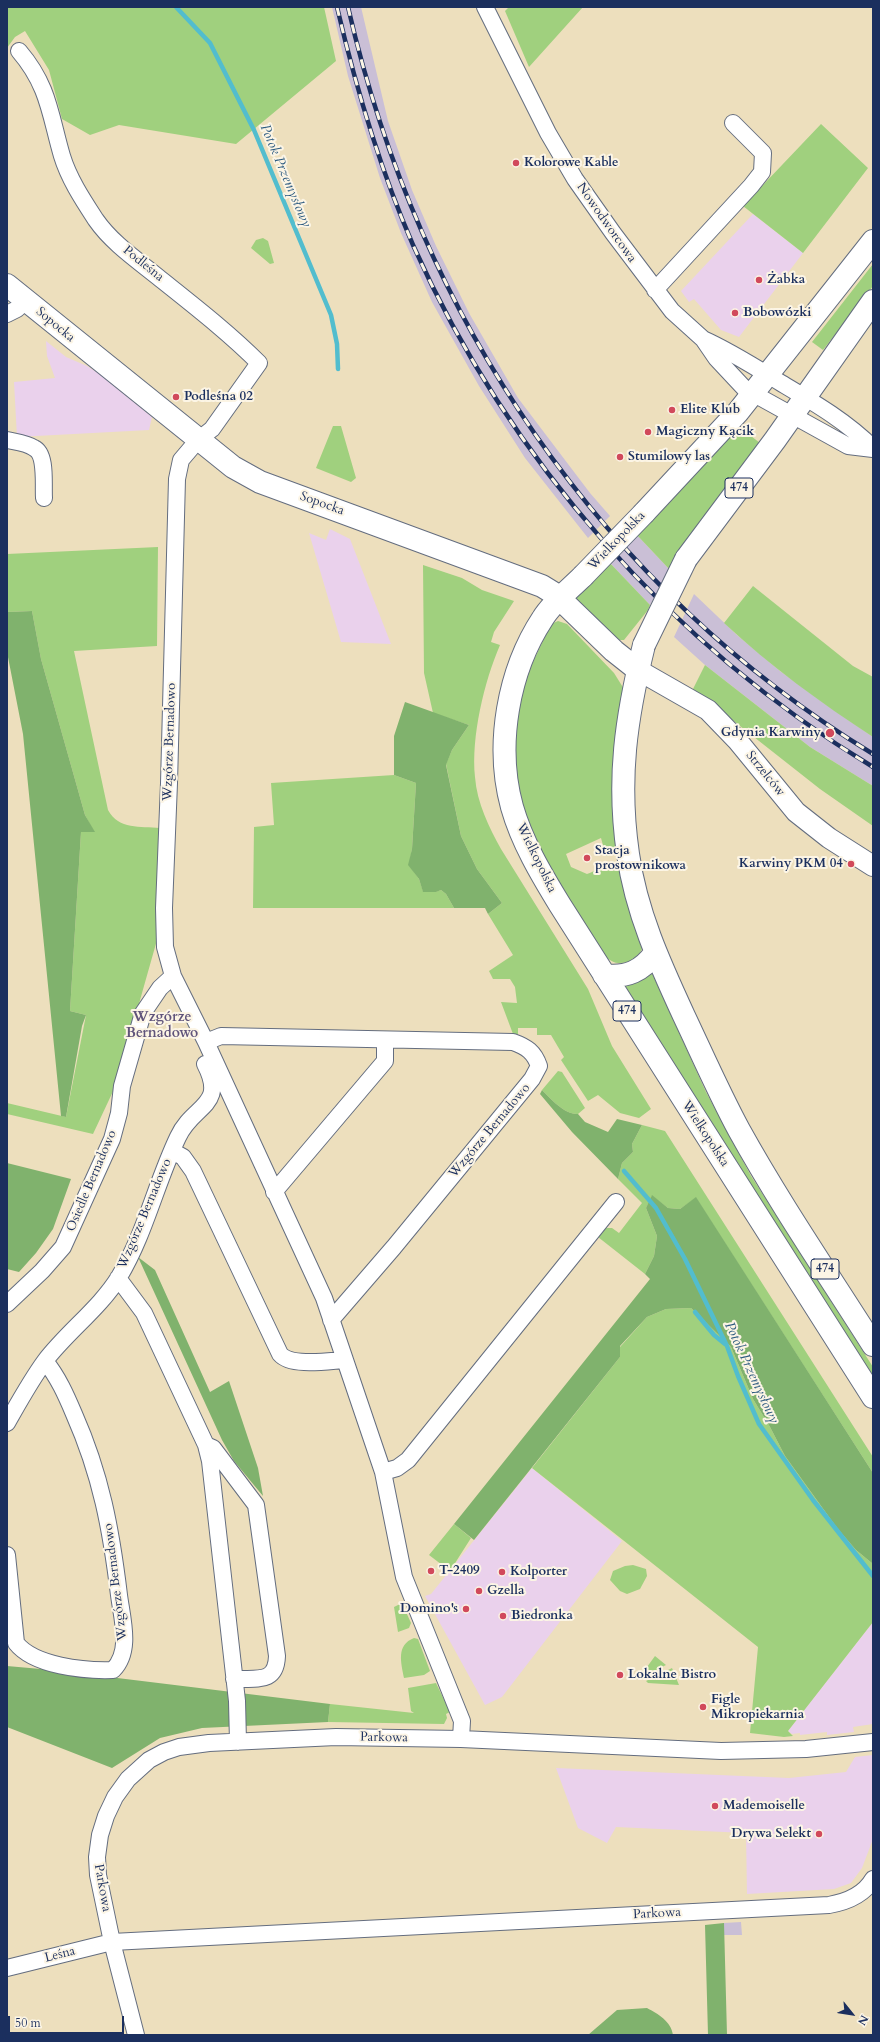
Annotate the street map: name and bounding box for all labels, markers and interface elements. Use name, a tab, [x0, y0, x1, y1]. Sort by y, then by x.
water label: Potok Przemysłowy	[256, 122, 314, 230]
place label: Kolorowe Kable	[524, 155, 618, 171]
marker: Kolorowe Kable	[511, 158, 521, 168]
street label: Nowodworcowa	[573, 180, 639, 266]
street label: Podleśna	[119, 243, 167, 285]
place label: Żabka	[767, 272, 805, 288]
marker: Żabka	[754, 275, 764, 285]
street label: Sopocka	[32, 304, 78, 346]
place label: Bobowózki	[743, 305, 811, 321]
marker: Bobowózki	[730, 308, 740, 318]
place label: Podleśna 02	[184, 389, 253, 405]
marker: Podleśna 02	[171, 392, 181, 402]
place label: Elite Klub	[680, 402, 740, 418]
marker: Elite Klub	[667, 405, 677, 415]
place label: Magiczny Kącik	[656, 424, 754, 440]
marker: Magiczny Kącik	[643, 427, 653, 437]
place label: Stumilowy las	[628, 449, 710, 465]
marker: Stumilowy las	[615, 452, 625, 462]
road number: 474	[725, 478, 753, 498]
street label: Sopocka	[298, 489, 346, 519]
street label: Wielkopolska	[585, 508, 649, 574]
street label: Wzgórze Bernadowo	[160, 683, 180, 801]
place label: Gdynia Karwiny	[721, 725, 821, 741]
marker: Gdynia Karwiny	[824, 727, 836, 739]
street label: Strzelców	[742, 748, 788, 800]
street label: Wielkopolska	[512, 821, 560, 895]
place label: Stacja prostownikowa	[595, 843, 686, 874]
marker: Stacja prostownikowa	[582, 853, 592, 863]
place label: Karwiny PKM 04	[739, 856, 843, 872]
marker: Karwiny PKM 04	[846, 859, 856, 869]
road number: 474	[613, 1001, 641, 1021]
district label: Wzgórze Bernadowo	[126, 1010, 198, 1042]
street label: Wzgórze Bernadowo	[446, 1081, 534, 1181]
street label: Wielkopolska	[678, 1098, 732, 1170]
street label: Osiedle Bernadowo	[64, 1128, 120, 1234]
street label: Wzgórze Bernadowo	[115, 1157, 175, 1271]
road number: 474	[811, 1259, 839, 1279]
water label: Potok Przemysłowy	[720, 1320, 782, 1426]
street label: Wzgórze Bernadowo	[101, 1522, 131, 1642]
place label: T-2409	[439, 1563, 480, 1579]
place label: Kolporter	[510, 1564, 567, 1580]
marker: T-2409	[426, 1566, 436, 1576]
marker: Kolporter	[497, 1567, 507, 1577]
place label: Gzella	[487, 1583, 524, 1599]
marker: Gzella	[474, 1586, 484, 1596]
place label: Domino's	[400, 1601, 458, 1617]
marker: Domino's	[461, 1604, 471, 1614]
place label: Biedronka	[511, 1608, 573, 1624]
marker: Biedronka	[498, 1611, 508, 1621]
place label: Lokalne Bistro	[628, 1667, 716, 1683]
marker: Lokalne Bistro	[615, 1670, 625, 1680]
place label: Figle Mikropiekarnia	[711, 1692, 804, 1723]
marker: Figle Mikropiekarnia	[698, 1702, 708, 1712]
street label: Parkowa	[360, 1730, 408, 1746]
place label: Mademoiselle	[723, 1798, 805, 1814]
marker: Mademoiselle	[710, 1801, 720, 1811]
place label: Drywa Selekt	[731, 1826, 811, 1842]
marker: Drywa Selekt	[814, 1829, 824, 1839]
street label: Parkowa	[90, 1863, 114, 1913]
street label: Parkowa	[633, 1905, 681, 1923]
street label: Leśna	[43, 1944, 77, 1966]
north arrow	[832, 1994, 872, 2034]
scale bar	[10, 2008, 126, 2034]
text: N	[854, 2012, 872, 2028]
text: 50 m	[15, 2015, 41, 2031]

